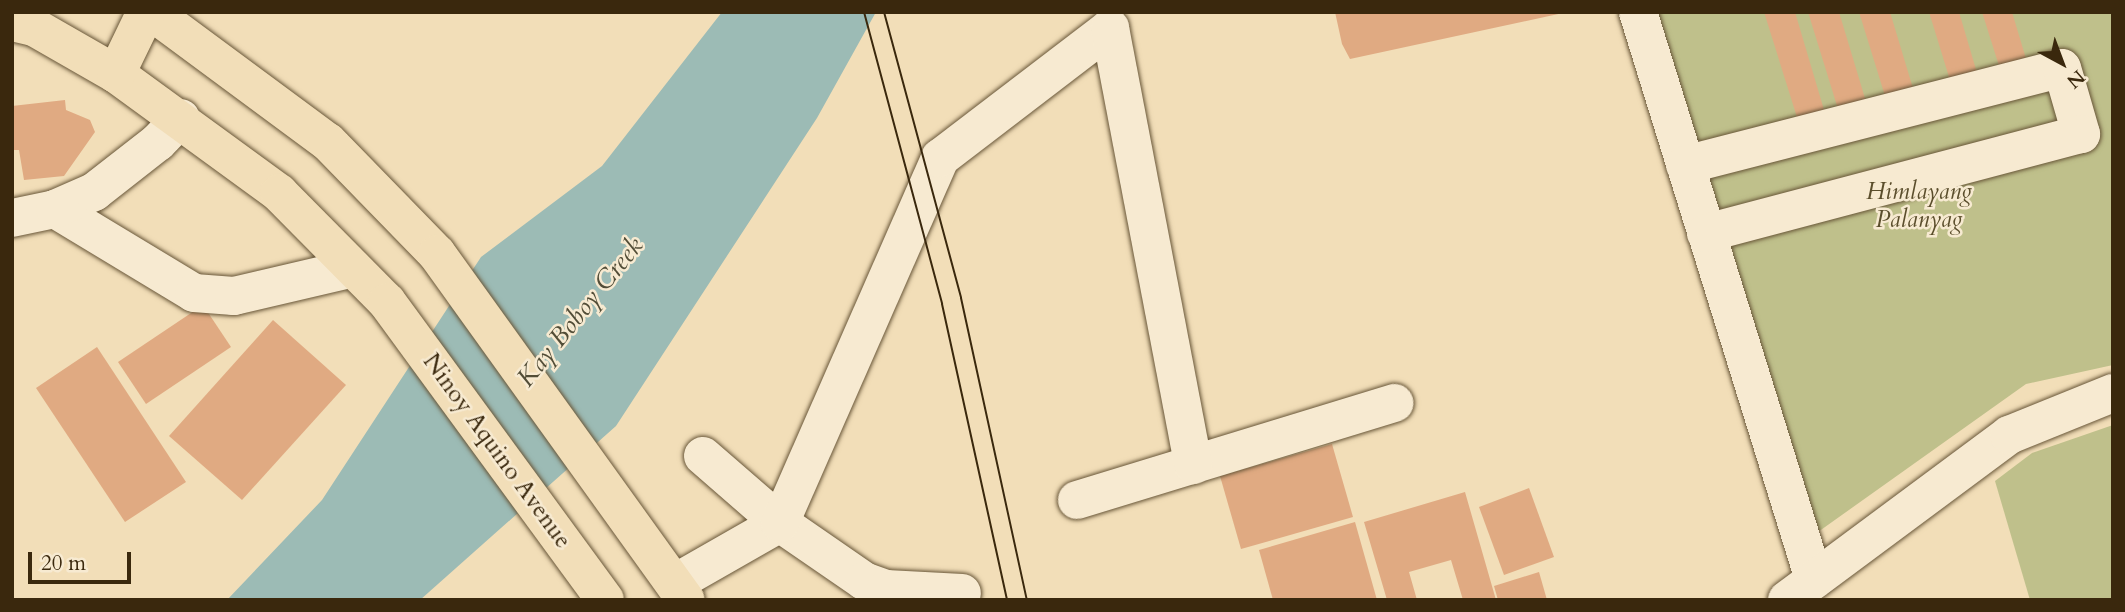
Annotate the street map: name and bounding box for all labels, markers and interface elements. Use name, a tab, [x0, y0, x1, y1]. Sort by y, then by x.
north arrow	[2027, 28, 2097, 98]
text: N	[2061, 64, 2091, 94]
park label: Himlayang Palanyag	[1866, 178, 1972, 234]
water label: Kay Boboy Creek	[510, 231, 650, 393]
street label: Ninoy Aquino Avenue	[417, 348, 577, 554]
scale bar	[32, 538, 135, 582]
text: 20 m	[41, 549, 86, 578]

